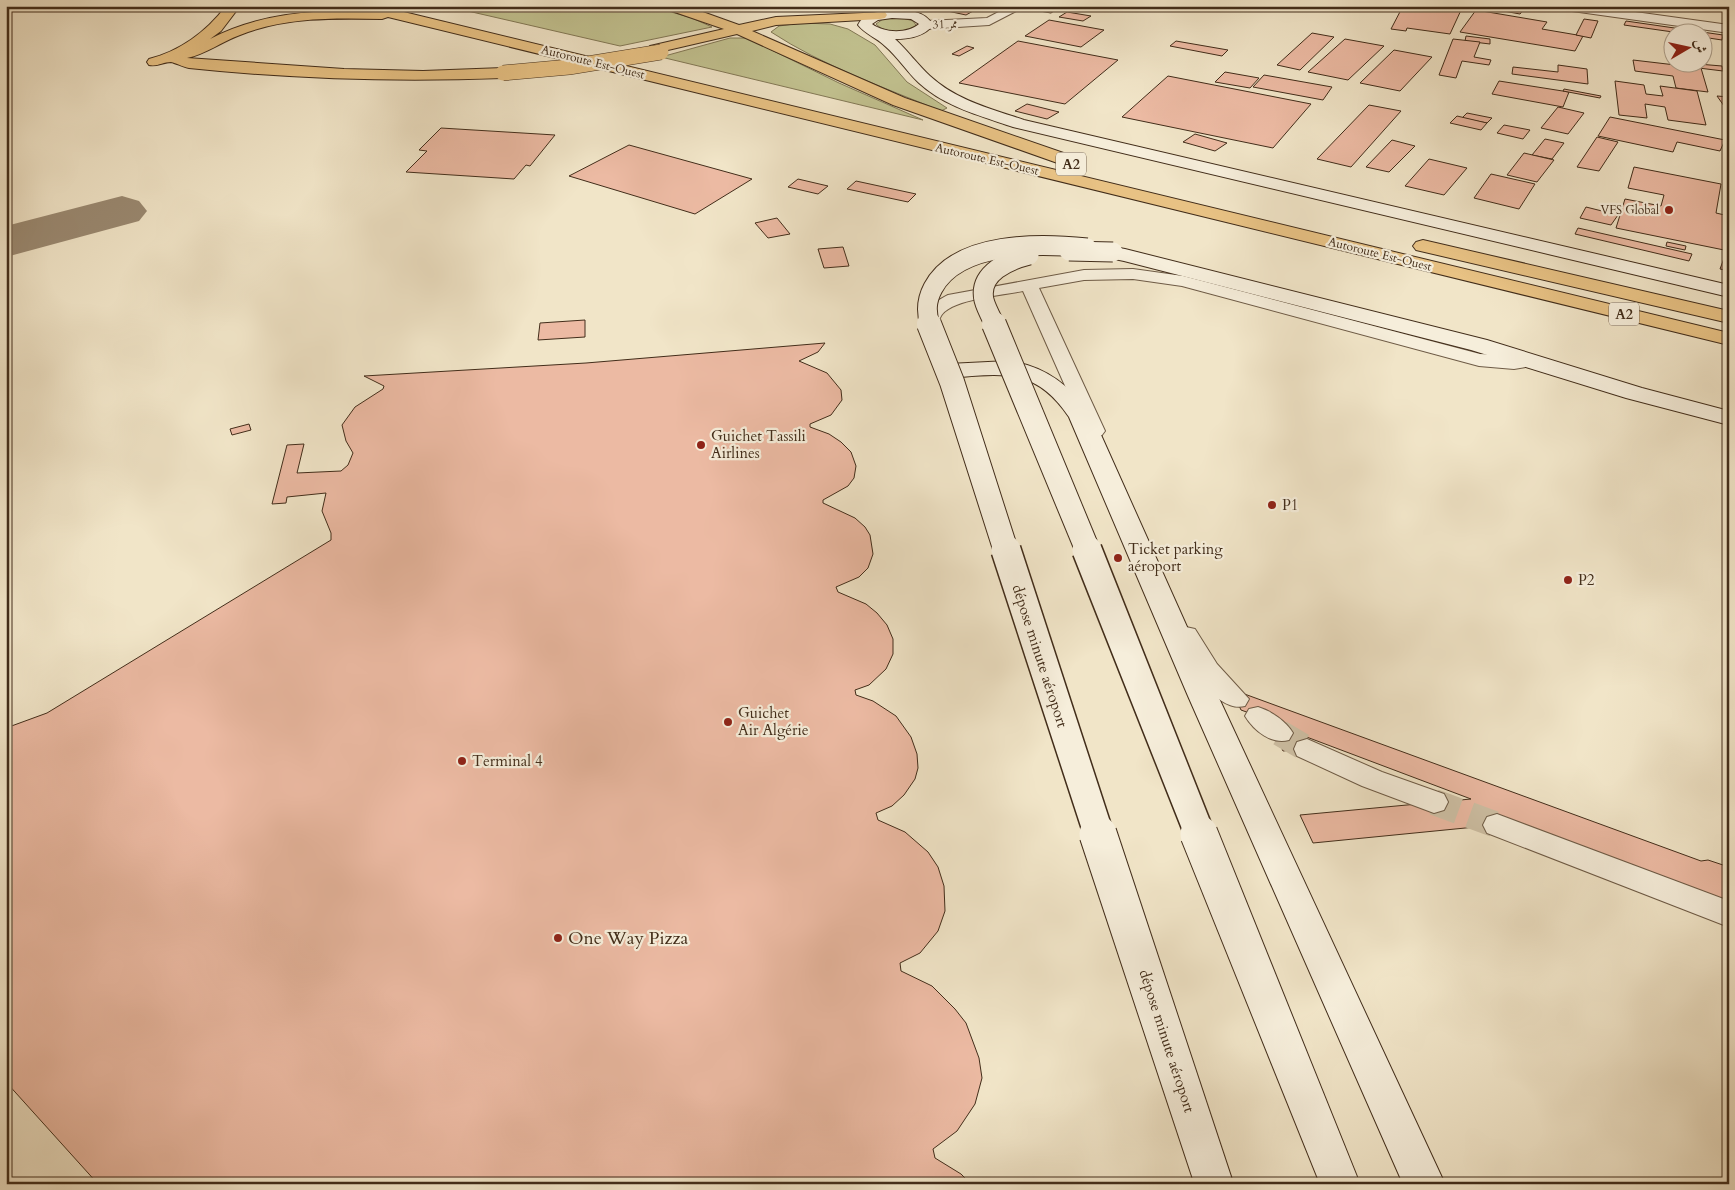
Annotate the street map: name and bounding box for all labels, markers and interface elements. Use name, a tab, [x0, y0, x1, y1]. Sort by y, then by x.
street label: ممر 31	[932, 16, 958, 32]
north arrow	[1662, 22, 1712, 72]
text: ش	[1690, 38, 1711, 54]
street label: Autoroute Est-Ouest	[540, 41, 647, 83]
street label: Autoroute Est-Ouest	[934, 139, 1041, 179]
road number: A2	[1056, 152, 1086, 175]
place label: VFS Global	[1600, 202, 1659, 218]
marker: VFS Global	[1663, 204, 1675, 216]
street label: Autoroute Est-Ouest	[1327, 233, 1434, 275]
road number: A2	[1609, 302, 1639, 326]
place label: Guichet Tassili Airlines	[711, 426, 806, 463]
marker: Guichet Tassili Airlines	[695, 439, 707, 451]
place label: P1	[1282, 495, 1299, 515]
marker: P1	[1266, 499, 1278, 511]
place label: Ticket parking aéroport	[1128, 539, 1223, 576]
marker: Ticket parking aéroport	[1112, 552, 1124, 564]
place label: P2	[1578, 570, 1595, 590]
marker: P2	[1562, 574, 1574, 586]
street label: dépose minute aéroport	[1007, 582, 1073, 730]
place label: Guichet Air Algérie	[738, 703, 809, 740]
marker: Guichet Air Algérie	[722, 716, 734, 728]
place label: Terminal 4	[472, 751, 543, 771]
marker: Terminal 4	[456, 755, 468, 767]
place label: One Way Pizza	[568, 926, 689, 951]
marker: One Way Pizza	[552, 932, 564, 944]
street label: dépose minute aéroport	[1134, 967, 1200, 1115]

